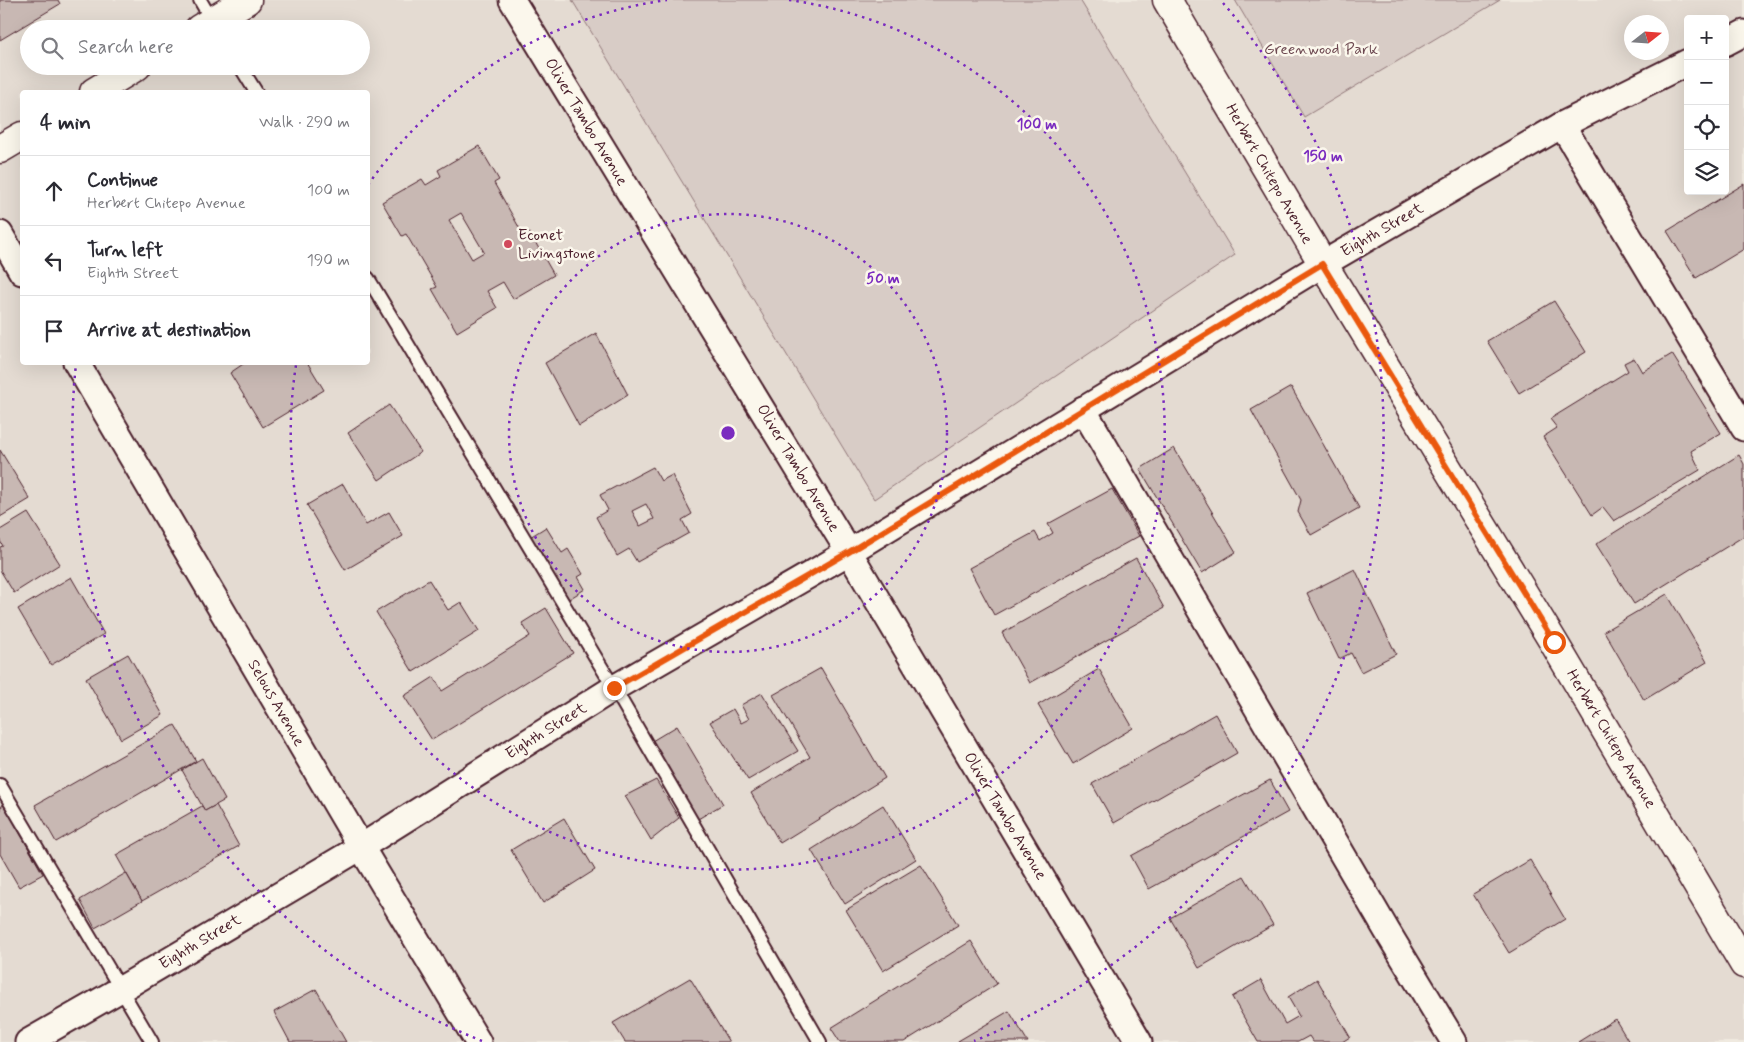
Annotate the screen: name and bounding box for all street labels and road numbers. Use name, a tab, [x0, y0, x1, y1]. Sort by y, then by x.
street label: Oliver Tambo Avenue	[539, 54, 633, 190]
street label: Herbert Chitepo Avenue	[1220, 100, 1318, 248]
street label: Eighth Street	[1337, 198, 1428, 262]
street label: Oliver Tambo Avenue	[751, 400, 845, 536]
street label: Selous Avenue	[243, 656, 309, 750]
street label: Herbert Chitepo Avenue	[1561, 666, 1661, 813]
street label: Eighth Street	[501, 697, 591, 764]
street label: Oliver Tambo Avenue	[958, 748, 1052, 884]
street label: Eighth Street	[155, 909, 245, 975]

